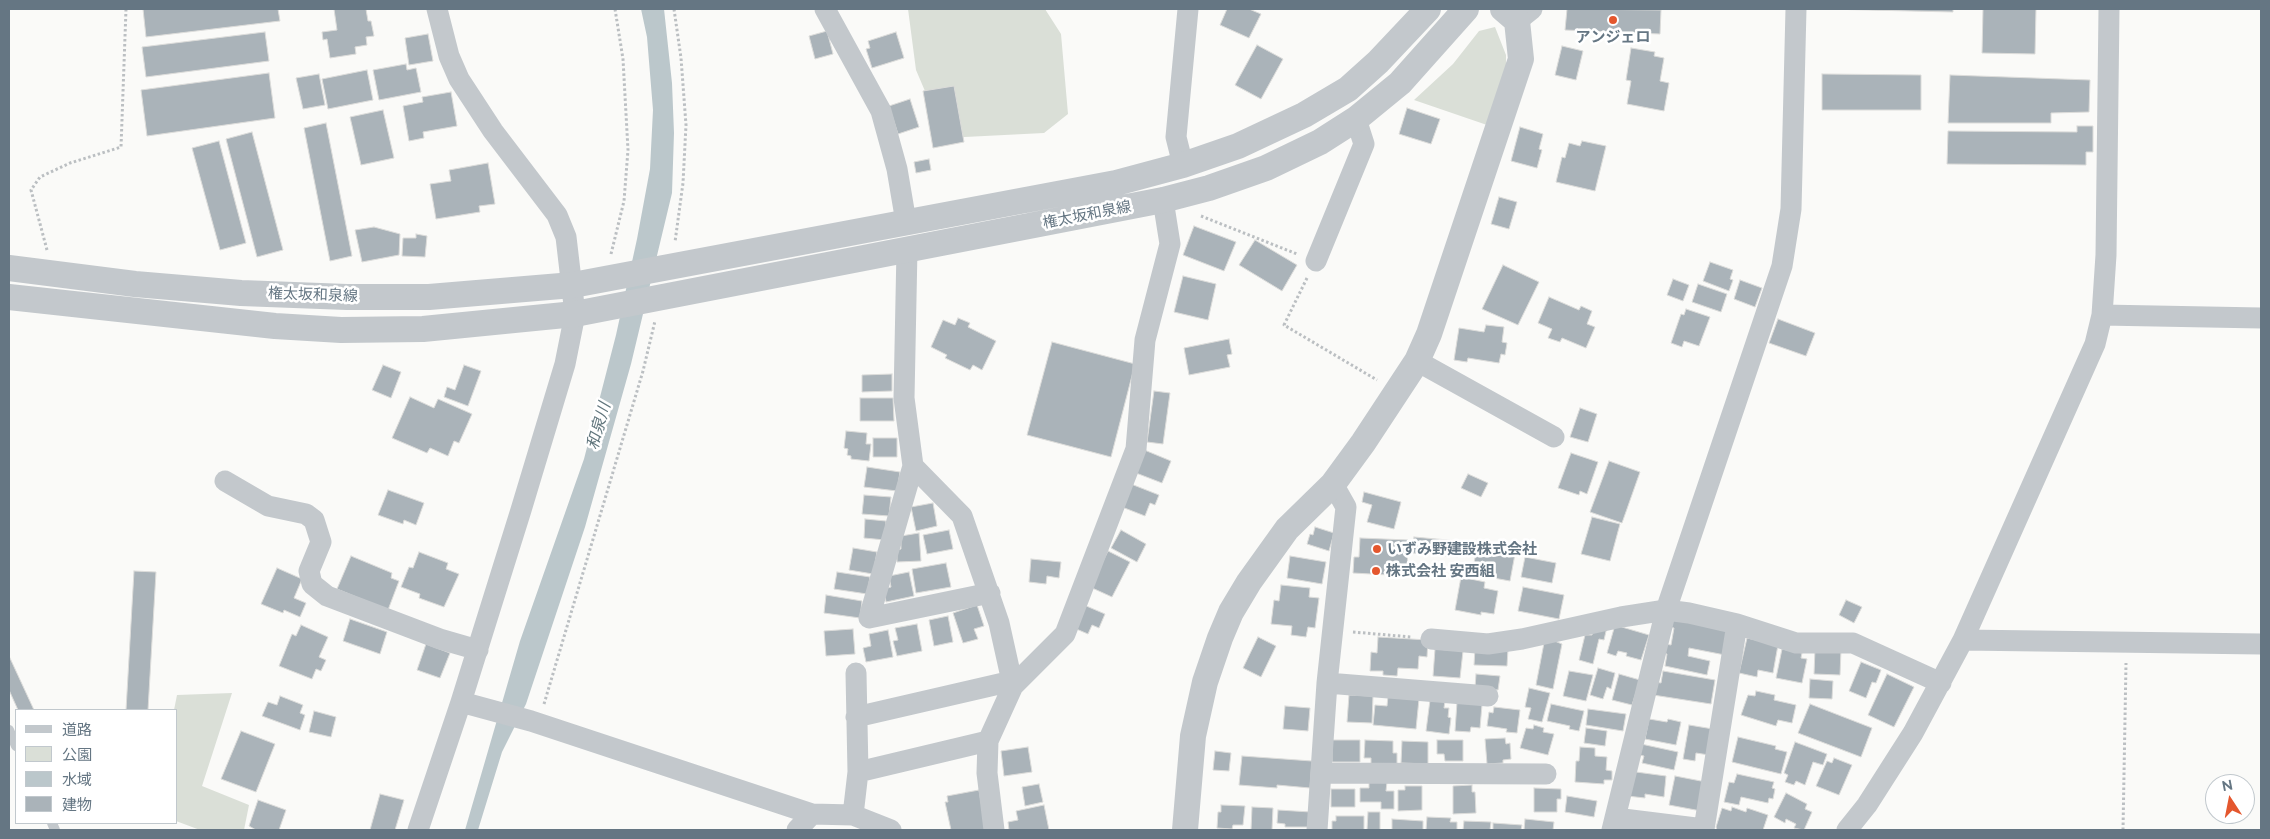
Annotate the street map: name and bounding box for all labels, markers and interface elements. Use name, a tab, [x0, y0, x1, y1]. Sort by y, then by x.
marker: アンジェロ	[1607, 14, 1619, 26]
place label: アンジェロ	[1576, 28, 1650, 46]
street label: 権太坂和泉線	[1041, 198, 1133, 232]
street label: 権太坂和泉線	[268, 284, 358, 306]
water label: 和泉川	[583, 400, 615, 452]
place label: いずみ野建設株式会社	[1387, 540, 1537, 558]
marker: いずみ野建設株式会社	[1371, 543, 1383, 555]
place label: 株式会社 安西組	[1386, 562, 1495, 580]
marker: 株式会社 安西組	[1370, 565, 1382, 577]
legend	[15, 709, 178, 824]
text: 道路	[62, 721, 92, 739]
text: 公園	[62, 746, 92, 764]
text: 水域	[62, 771, 92, 789]
north arrow	[2205, 774, 2255, 824]
text: N	[2221, 776, 2234, 794]
text: 建物	[62, 796, 92, 814]

